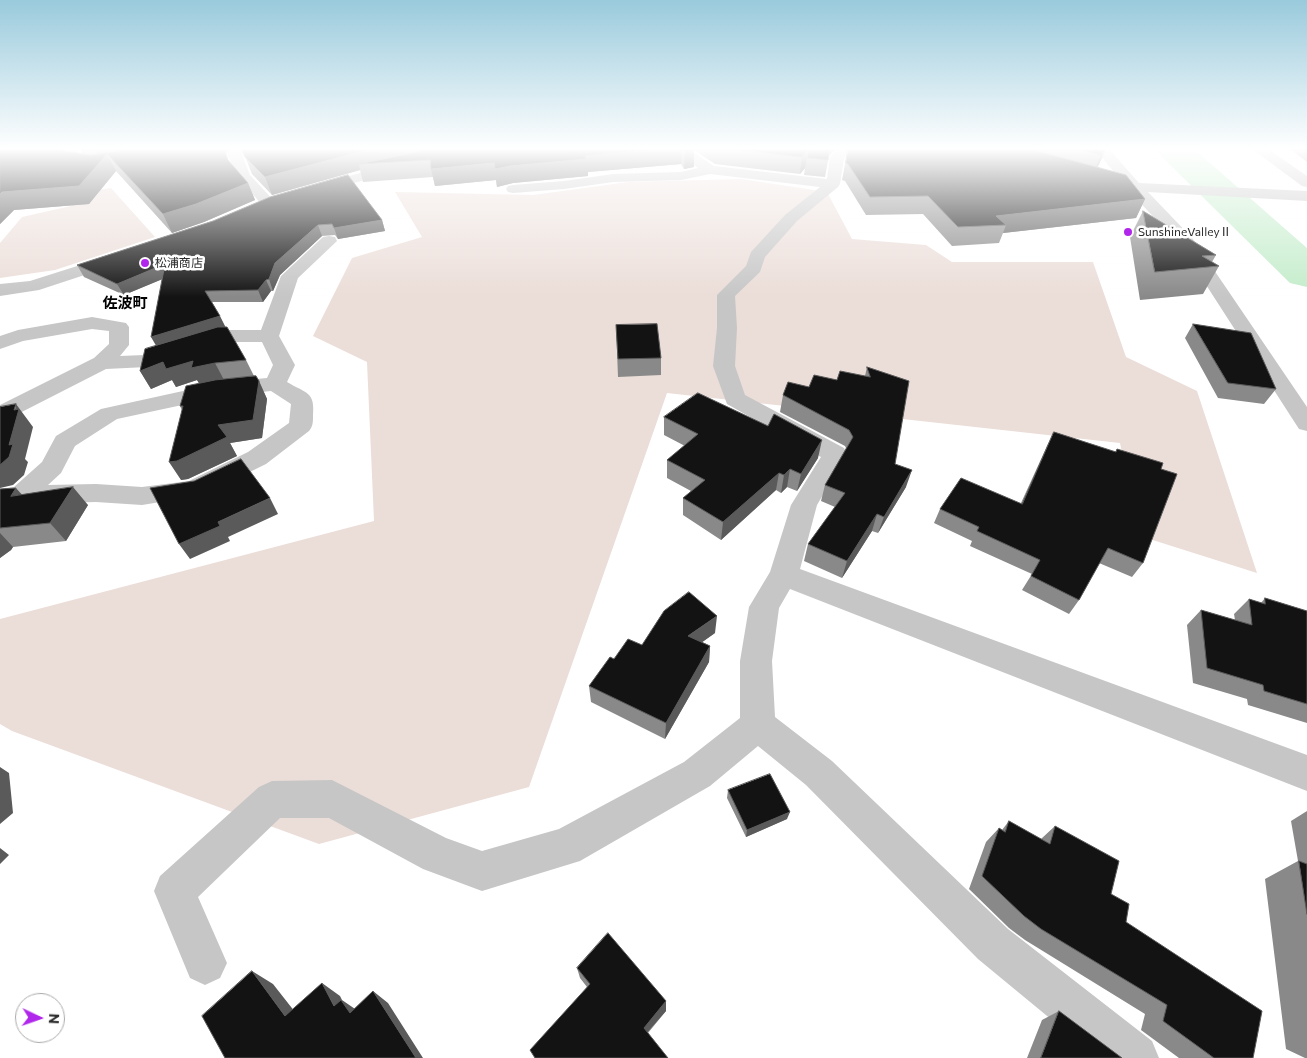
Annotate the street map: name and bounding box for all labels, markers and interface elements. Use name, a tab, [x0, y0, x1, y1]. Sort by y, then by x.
place label: SunshineValleyⅡ	[1138, 225, 1232, 239]
marker: SunshineValleyⅡ	[1122, 226, 1134, 238]
place label: 松浦商店	[155, 256, 203, 270]
marker: 松浦商店	[139, 257, 151, 269]
district label: 佐波町	[103, 294, 147, 312]
north arrow	[15, 993, 65, 1043]
text: N	[46, 1013, 63, 1024]

